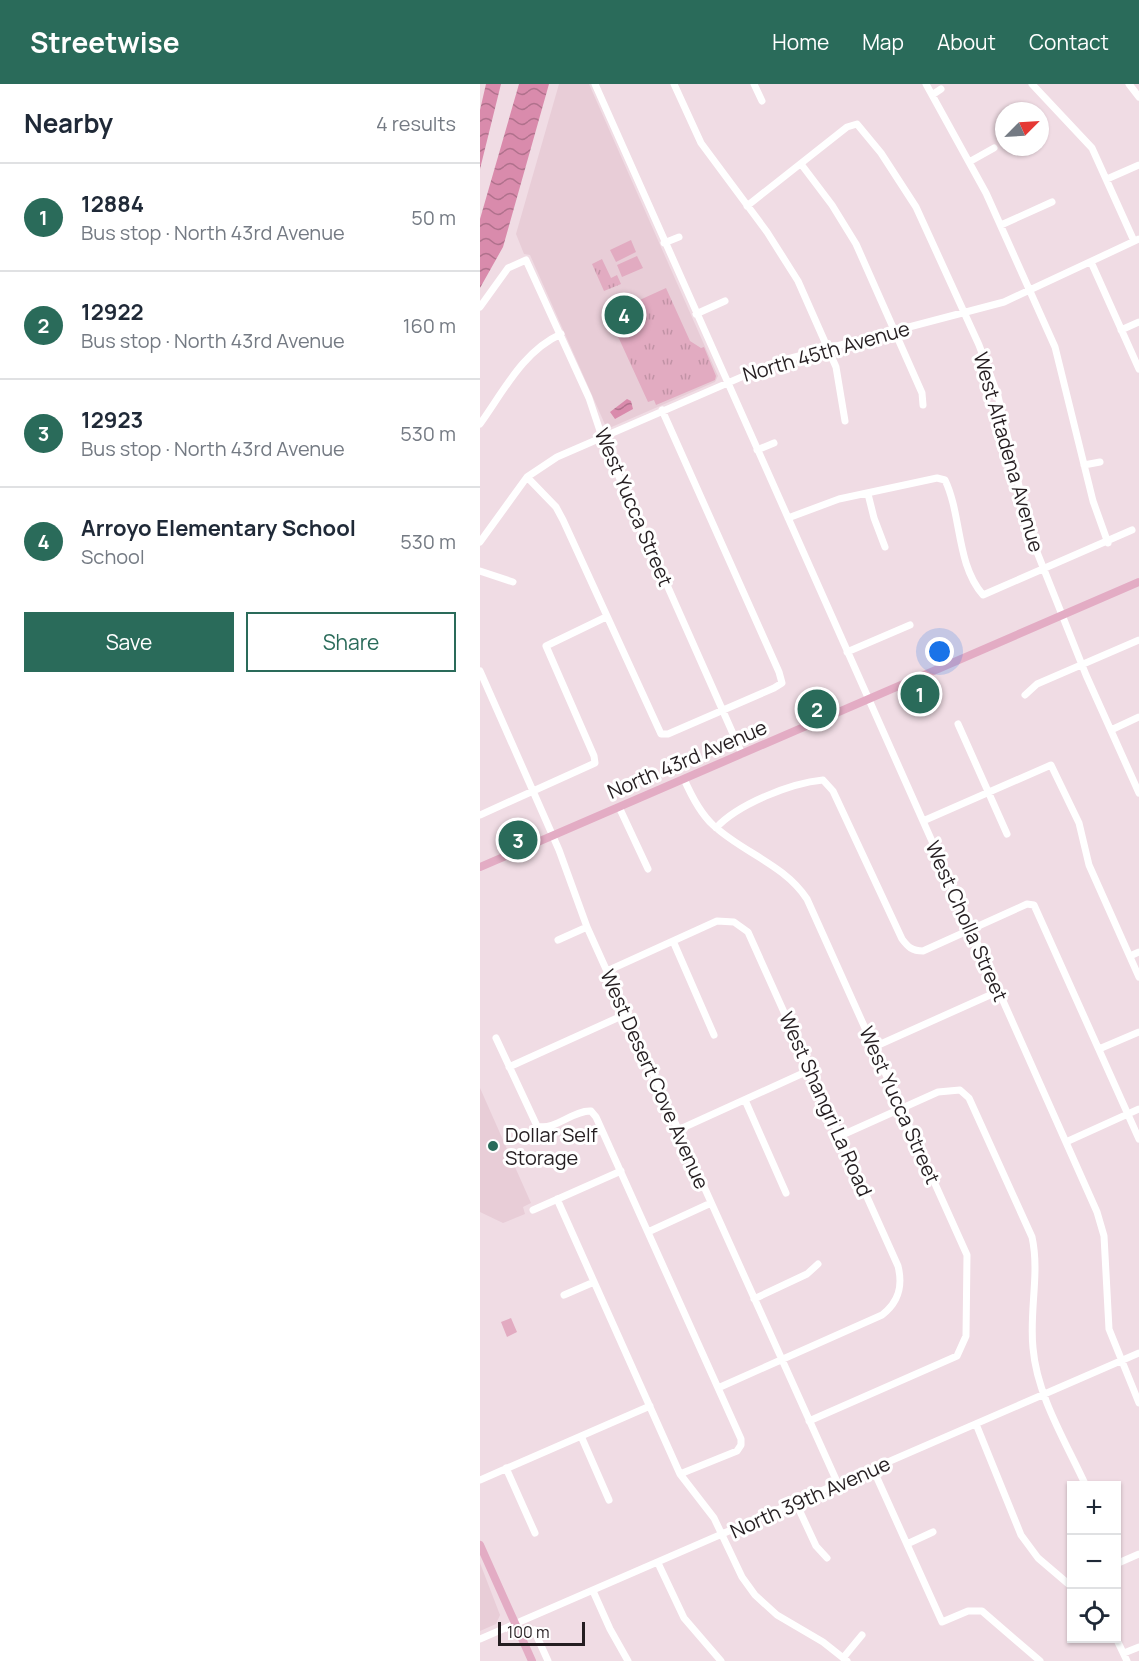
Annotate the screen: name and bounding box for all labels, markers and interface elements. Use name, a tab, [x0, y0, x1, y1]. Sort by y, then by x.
text: Streetwise	[30, 23, 180, 61]
text: Home	[772, 28, 829, 56]
text: Map	[862, 28, 904, 56]
text: About	[937, 28, 996, 56]
text: Contact	[1029, 28, 1109, 56]
north arrow	[995, 102, 1049, 156]
text: Nearby	[24, 105, 113, 141]
text: 4 results	[376, 110, 456, 137]
text: 12884	[81, 189, 144, 219]
text: 1	[39, 204, 48, 231]
text: 50 m	[411, 204, 456, 231]
text: Bus stop · North 43rd Avenue	[81, 219, 345, 246]
pin: 4	[604, 292, 644, 338]
text: 12922	[81, 297, 144, 327]
text: 2	[38, 312, 49, 339]
text: 160 m	[403, 312, 456, 339]
street label: North 45th Avenue	[739, 314, 913, 388]
text: Bus stop · North 43rd Avenue	[81, 327, 345, 354]
street label: West Altadena Avenue	[968, 349, 1050, 555]
text: 12923	[81, 405, 143, 435]
text: 3	[38, 420, 49, 447]
text: 530 m	[400, 420, 456, 447]
street label: West Yucca Street	[588, 424, 680, 590]
text: Bus stop · North 43rd Avenue	[81, 435, 345, 462]
text: Arroyo Elementary School	[81, 513, 356, 543]
text: 4	[37, 528, 50, 555]
text: 530 m	[400, 528, 456, 555]
text: School	[81, 543, 145, 570]
button: Save	[24, 612, 234, 672]
button: Share	[246, 612, 456, 672]
your location	[925, 637, 954, 666]
pin: 1	[900, 672, 940, 716]
pin: 2	[798, 686, 836, 732]
street label: North 43rd Avenue	[603, 713, 771, 805]
pin: 3	[498, 818, 537, 862]
street label: West Cholla Street	[920, 837, 1014, 1005]
street label: West Desert Cove Avenue	[594, 965, 716, 1193]
street label: West Shangri La Road	[773, 1007, 879, 1201]
street label: West Yucca Street	[853, 1022, 947, 1188]
place label: Dollar Self Storage	[505, 1121, 598, 1171]
marker: Dollar Self Storage	[486, 1139, 500, 1153]
street label: North 39th Avenue	[726, 1450, 894, 1544]
map controls	[1067, 1481, 1121, 1643]
button: +	[1067, 1481, 1121, 1535]
button: −	[1067, 1535, 1121, 1589]
button: locate	[1067, 1589, 1121, 1643]
scale bar	[498, 1619, 585, 1646]
text: 100 m	[507, 1621, 550, 1643]

